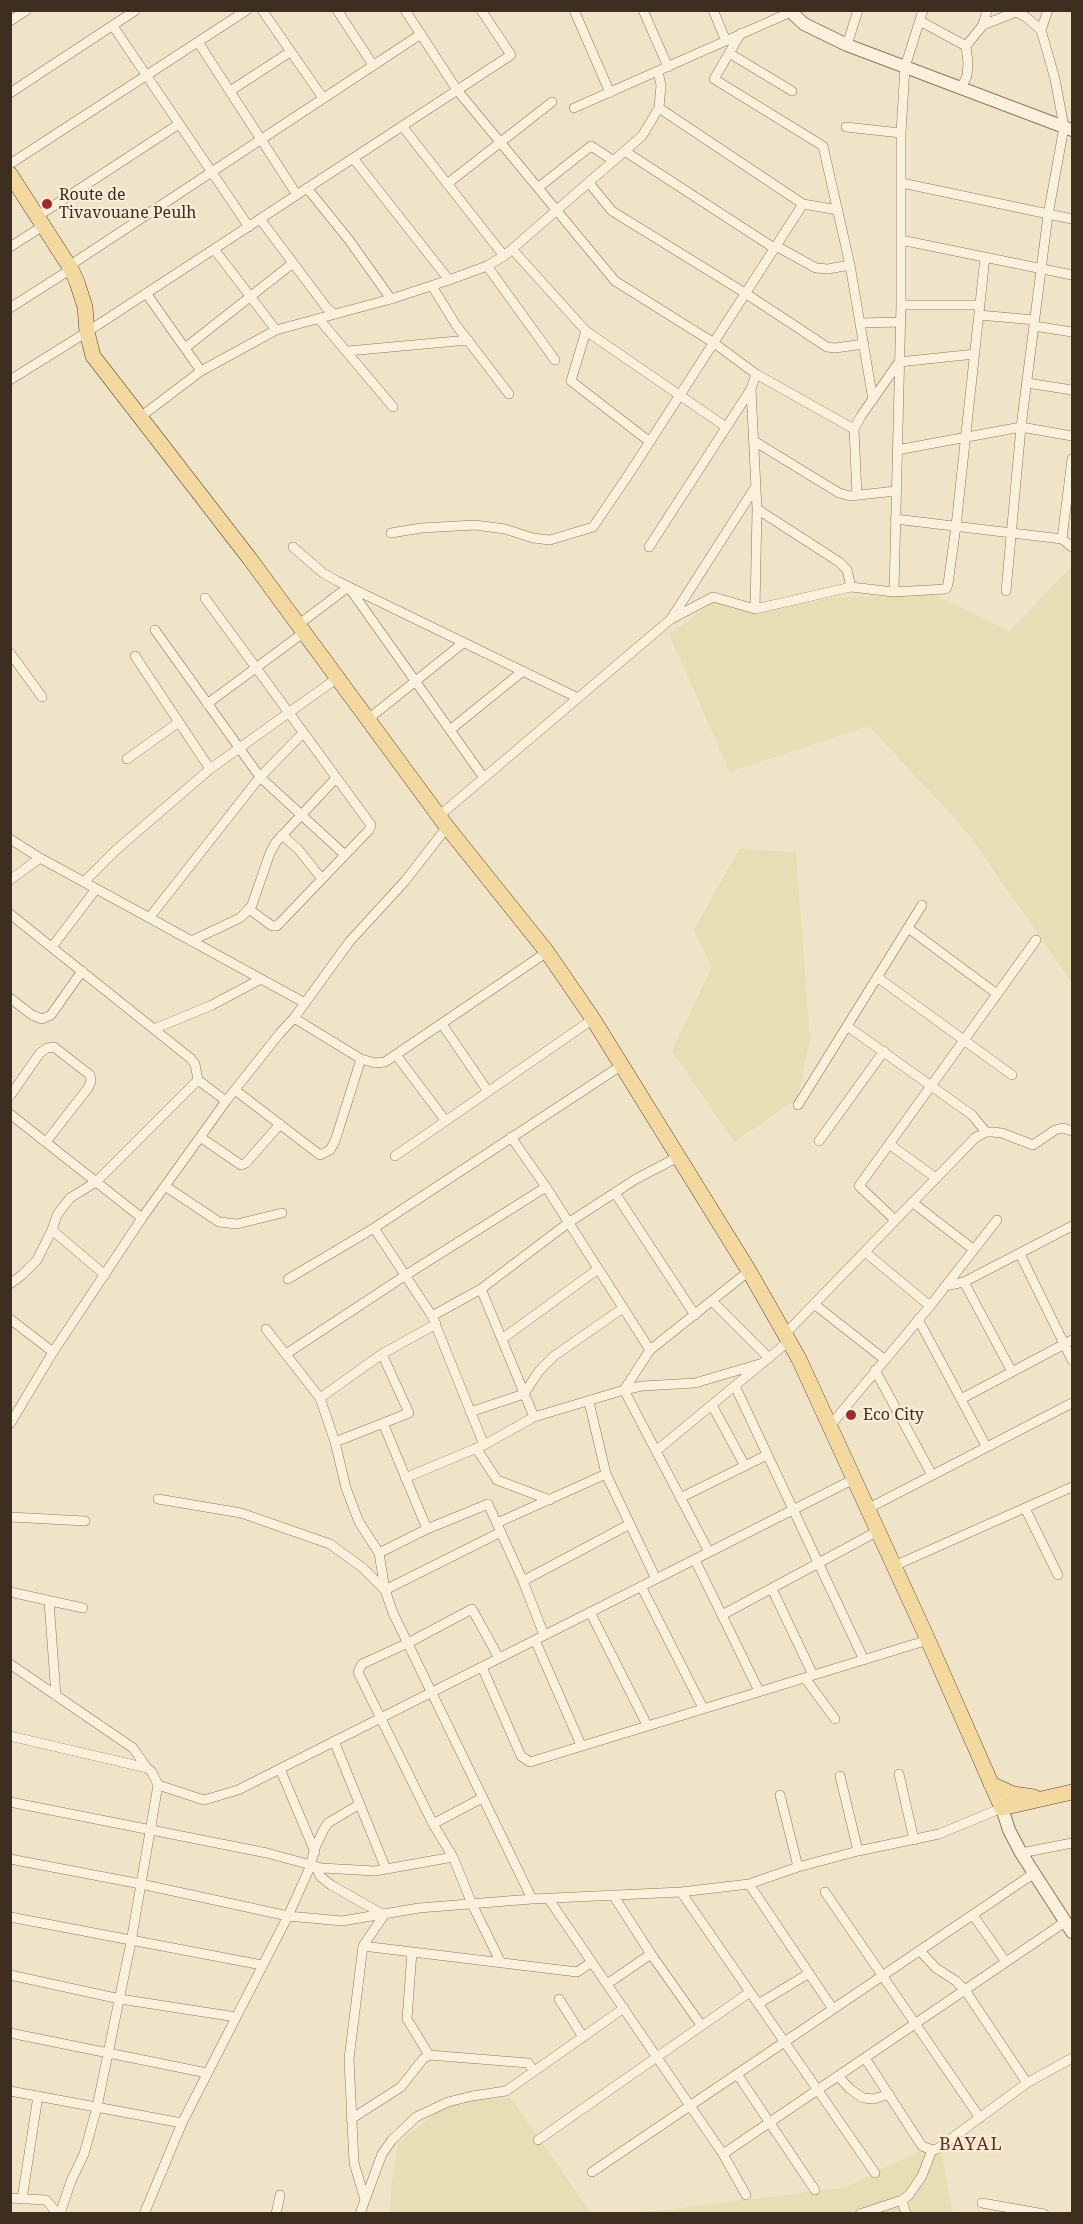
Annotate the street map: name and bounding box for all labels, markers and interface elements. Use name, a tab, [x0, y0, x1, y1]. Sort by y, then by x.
place label: Route de Tivavouane Peulh	[59, 185, 196, 223]
marker: Route de Tivavouane Peulh	[40, 197, 54, 211]
place label: Eco City	[863, 1405, 924, 1425]
marker: Eco City	[844, 1408, 858, 1422]
district label: BAYAL	[939, 2134, 1003, 2156]

